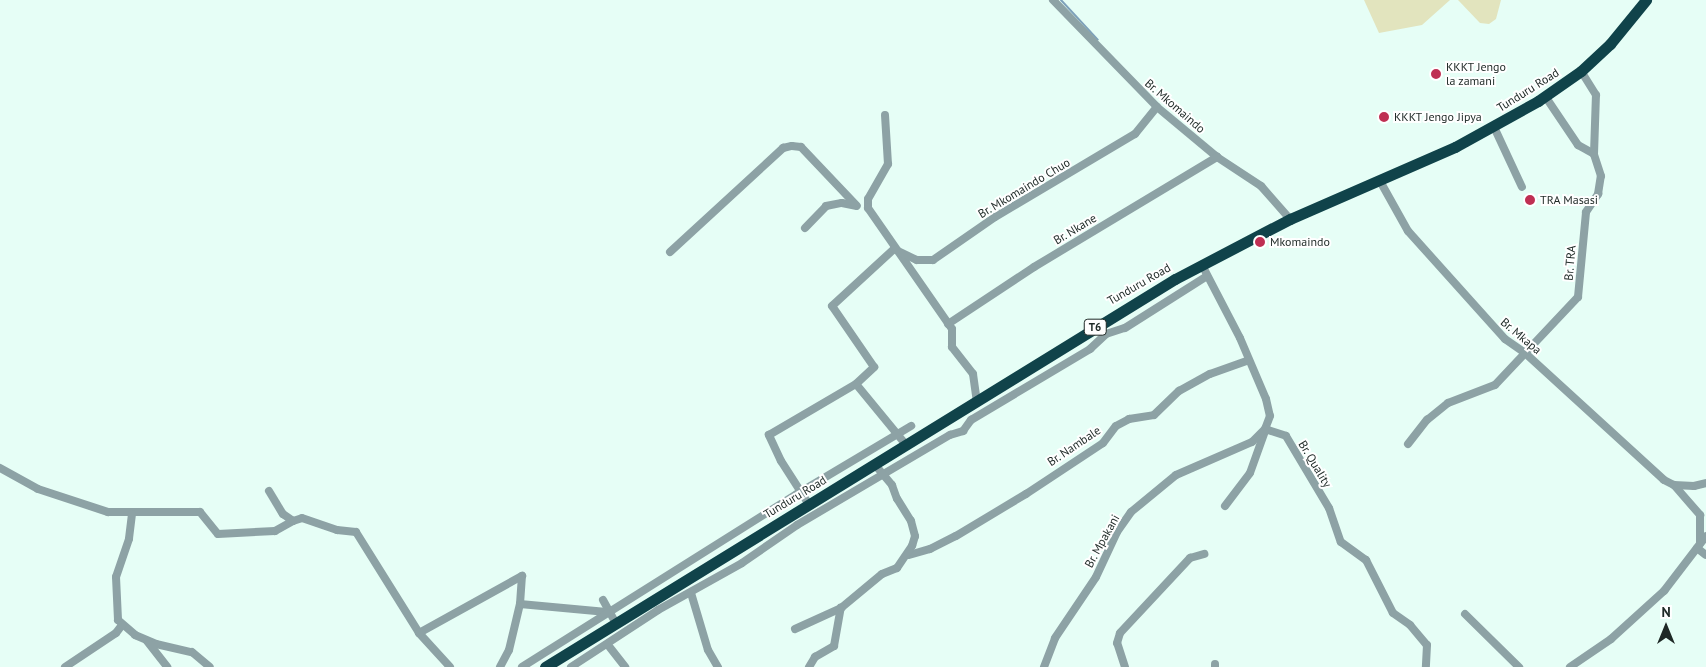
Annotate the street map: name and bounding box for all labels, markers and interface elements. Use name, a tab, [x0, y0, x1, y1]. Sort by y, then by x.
place label: KKKT Jengo la zamani	[1446, 60, 1506, 88]
street label: Tunduru Road	[1494, 65, 1562, 115]
marker: KKKT Jengo la zamani	[1430, 68, 1442, 80]
street label: Br. Mkomaindo	[1142, 76, 1208, 136]
place label: KKKT Jengo Jipya	[1394, 110, 1482, 124]
marker: KKKT Jengo Jipya	[1378, 111, 1390, 123]
street label: Br. Mkomaindo Chuo	[975, 155, 1073, 221]
place label: TRA Masasi	[1540, 193, 1598, 207]
marker: TRA Masasi	[1524, 194, 1536, 206]
street label: Br. Nkane	[1050, 210, 1100, 248]
place label: Mkomaindo	[1270, 235, 1330, 249]
marker: Mkomaindo	[1254, 236, 1266, 248]
street label: Br. TRA	[1561, 244, 1579, 282]
street label: Tunduru Road	[1105, 260, 1173, 308]
street label: Br. Mkapa	[1497, 314, 1545, 358]
road number: T6	[1084, 318, 1106, 336]
street label: Br. Nambale	[1044, 423, 1104, 469]
street label: Br. Quality	[1295, 438, 1335, 490]
street label: Tunduru Road	[761, 473, 829, 521]
street label: Br. Mpakani	[1081, 511, 1123, 571]
north arrow	[1641, 602, 1691, 652]
text: N	[1661, 603, 1671, 621]

